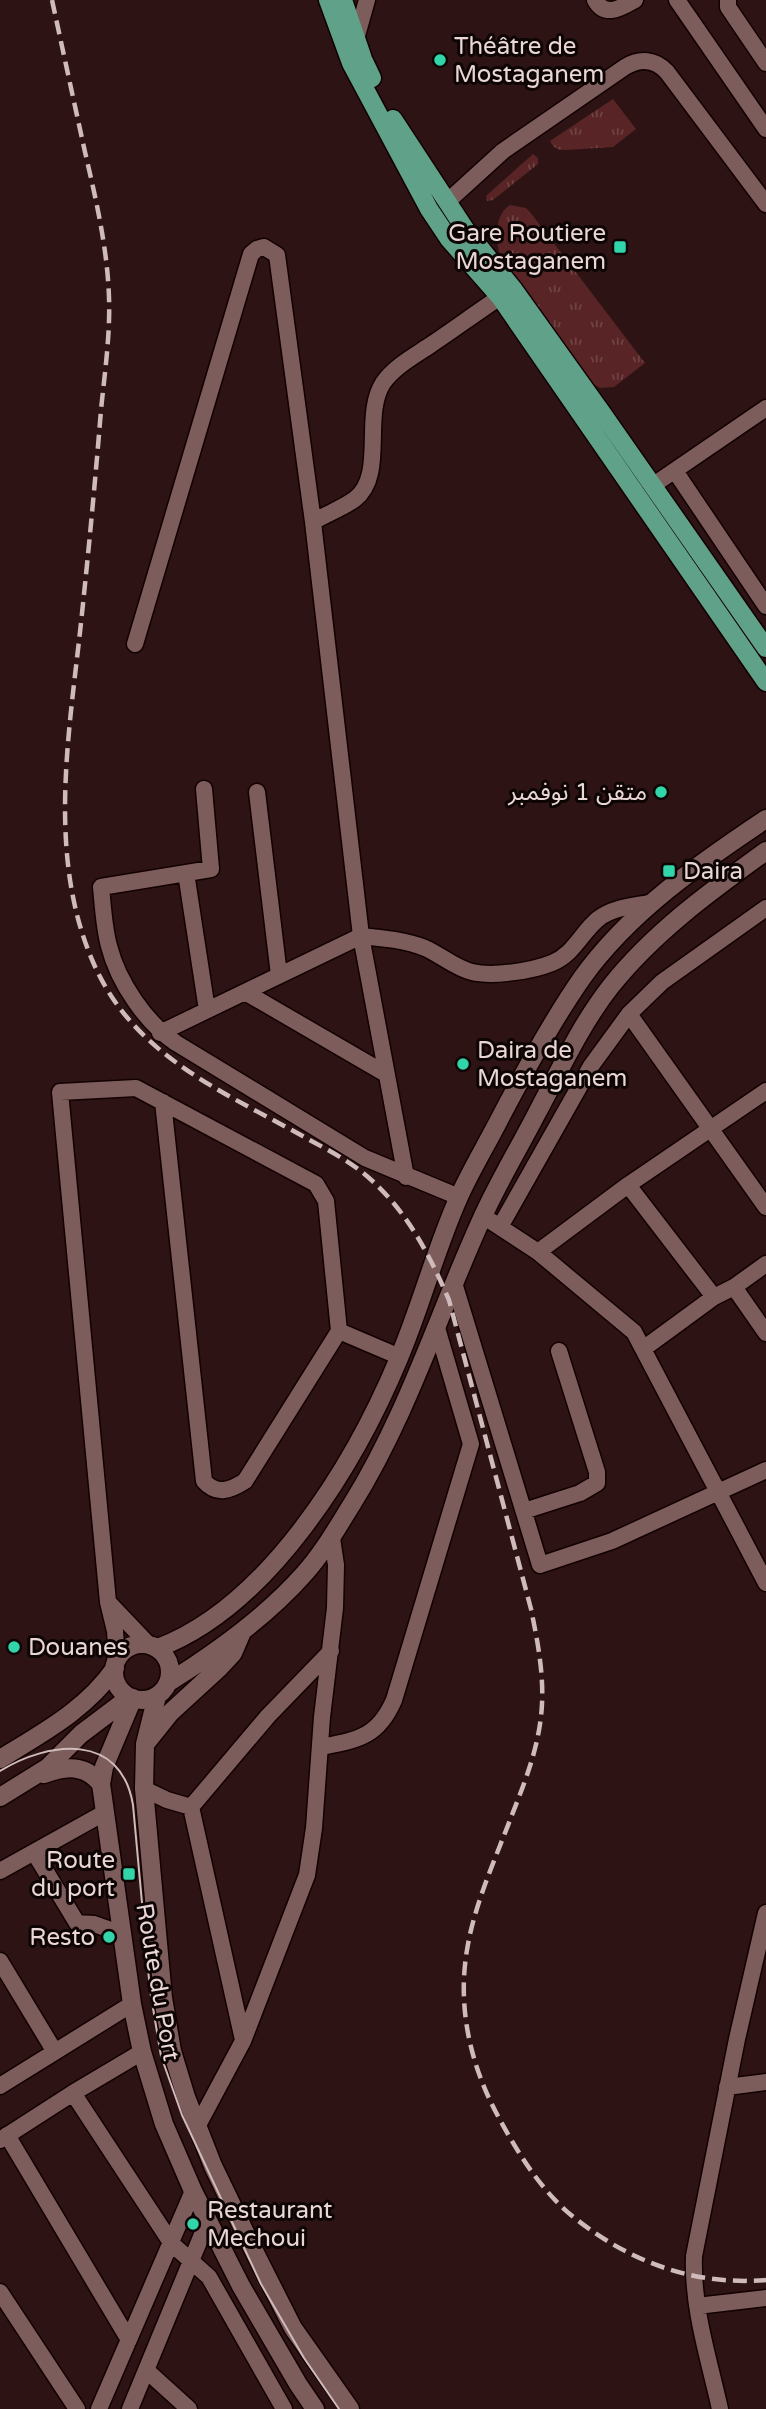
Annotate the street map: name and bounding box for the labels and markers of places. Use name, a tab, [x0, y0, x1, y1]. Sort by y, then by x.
place label: Théâtre de Mostaganem	[454, 32, 604, 89]
marker: Théâtre de Mostaganem	[432, 52, 448, 68]
place label: Gare Routiere Mostaganem	[448, 219, 606, 276]
marker: Gare Routiere Mostaganem	[612, 239, 628, 255]
place label: متقن 1 نوفمبر	[507, 778, 647, 807]
marker: متقن 1 نوفمبر	[653, 784, 669, 800]
place label: Daira	[683, 857, 743, 886]
marker: Daira	[661, 863, 677, 879]
place label: Daira de Mostaganem	[477, 1036, 627, 1093]
marker: Daira de Mostaganem	[455, 1056, 471, 1072]
place label: Douanes	[28, 1633, 128, 1662]
marker: Douanes	[6, 1639, 22, 1655]
place label: Route du port	[31, 1846, 115, 1903]
marker: Route du port	[121, 1866, 137, 1882]
place label: Resto	[29, 1923, 95, 1952]
marker: Resto	[101, 1929, 117, 1945]
place label: Restaurant Mechoui	[207, 2196, 332, 2253]
marker: Restaurant Mechoui	[185, 2216, 201, 2232]

